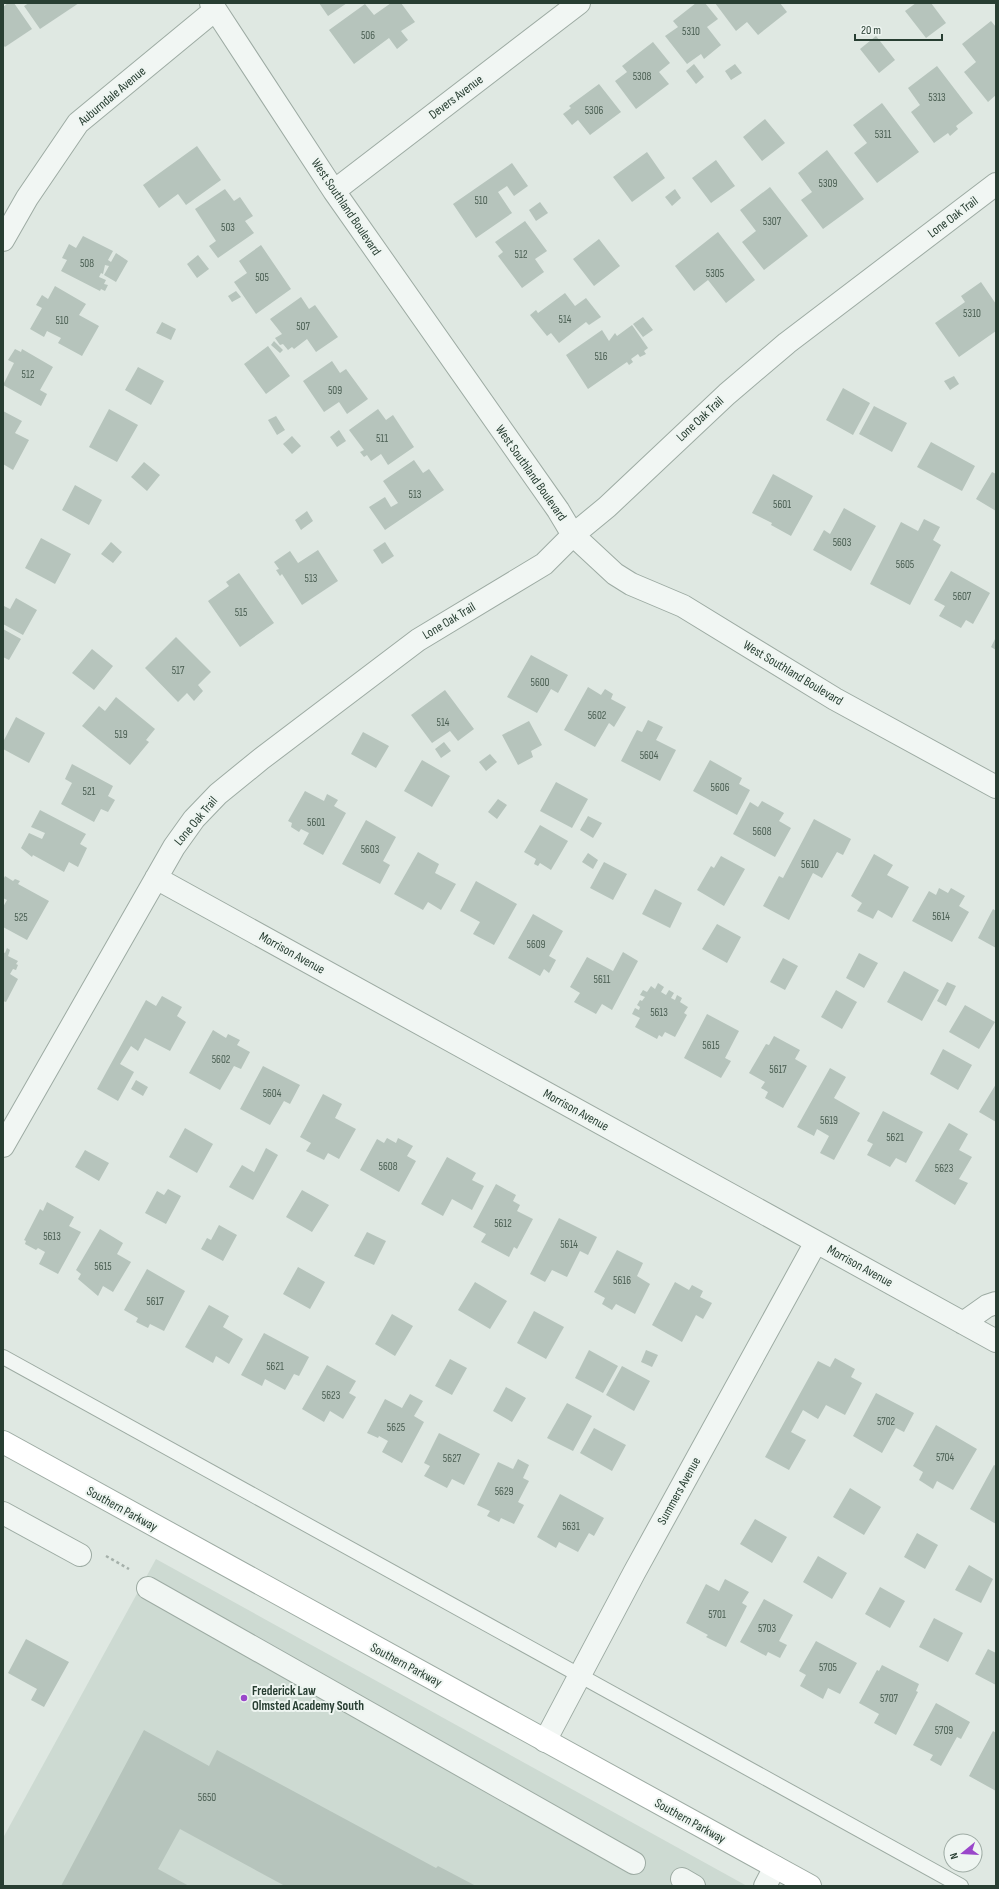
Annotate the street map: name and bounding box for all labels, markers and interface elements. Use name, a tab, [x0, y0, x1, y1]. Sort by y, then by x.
scale bar	[855, 16, 942, 42]
text: 20 m	[861, 23, 881, 38]
house number: 5310	[682, 25, 700, 38]
house number: 506	[361, 29, 375, 42]
street label: Auburndale Avenue	[74, 63, 149, 129]
house number: 5308	[633, 70, 652, 83]
street label: Devers Avenue	[426, 71, 486, 123]
house number: 5313	[928, 91, 946, 104]
house number: 5306	[585, 104, 604, 117]
house number: 5311	[875, 128, 892, 141]
street label: West Southland Boulevard	[308, 155, 384, 259]
house number: 5309	[819, 177, 838, 190]
street label: Lone Oak Trail	[925, 193, 981, 241]
house number: 510	[474, 194, 488, 207]
house number: 5307	[763, 215, 782, 228]
house number: 503	[221, 221, 235, 234]
house number: 512	[515, 248, 528, 261]
house number: 508	[80, 257, 94, 270]
house number: 5305	[706, 267, 724, 280]
house number: 505	[255, 271, 269, 284]
house number: 5310	[963, 307, 981, 320]
house number: 514	[559, 313, 572, 326]
house number: 510	[55, 314, 69, 327]
house number: 507	[296, 320, 310, 333]
house number: 516	[594, 350, 608, 363]
house number: 512	[22, 368, 35, 381]
house number: 509	[328, 384, 342, 397]
street label: Lone Oak Trail	[673, 393, 727, 445]
street label: West Southland Boulevard	[492, 422, 570, 524]
house number: 511	[376, 432, 388, 445]
house number: 513	[409, 488, 422, 501]
house number: 5601	[773, 498, 791, 511]
house number: 5603	[833, 536, 852, 549]
house number: 5605	[896, 558, 914, 571]
house number: 513	[305, 572, 318, 585]
house number: 5607	[953, 590, 972, 603]
street label: Lone Oak Trail	[420, 599, 478, 643]
house number: 515	[235, 606, 247, 619]
street label: West Southland Boulevard	[740, 637, 846, 709]
house number: 517	[172, 664, 185, 677]
house number: 5600	[530, 676, 550, 689]
house number: 5602	[588, 709, 607, 722]
house number: 514	[437, 716, 450, 729]
house number: 519	[114, 728, 128, 741]
house number: 5604	[640, 749, 659, 762]
house number: 5606	[711, 781, 730, 794]
house number: 521	[83, 785, 96, 798]
street label: Lone Oak Trail	[171, 793, 221, 849]
house number: 5601	[307, 816, 325, 829]
house number: 5608	[753, 825, 772, 838]
house number: 5603	[361, 843, 380, 856]
house number: 5610	[801, 858, 819, 871]
house number: 5614	[932, 910, 950, 923]
house number: 525	[14, 911, 28, 924]
street label: Morrison Avenue	[256, 928, 328, 978]
house number: 5609	[526, 938, 546, 951]
house number: 5611	[594, 973, 611, 986]
house number: 5613	[650, 1006, 668, 1019]
house number: 5615	[702, 1039, 720, 1052]
house number: 5602	[212, 1053, 231, 1066]
house number: 5617	[769, 1063, 787, 1076]
street label: Morrison Avenue	[540, 1085, 612, 1135]
house number: 5604	[263, 1087, 282, 1100]
house number: 5619	[820, 1114, 838, 1127]
house number: 5621	[886, 1131, 904, 1144]
house number: 5608	[379, 1160, 398, 1173]
house number: 5623	[935, 1162, 954, 1175]
house number: 5612	[494, 1217, 512, 1230]
house number: 5613	[43, 1230, 61, 1243]
house number: 5614	[560, 1238, 578, 1251]
street label: Morrison Avenue	[824, 1241, 896, 1291]
house number: 5615	[94, 1260, 112, 1273]
house number: 5616	[613, 1274, 631, 1287]
house number: 5617	[146, 1295, 164, 1308]
house number: 5621	[266, 1360, 284, 1373]
house number: 5623	[322, 1389, 341, 1402]
house number: 5702	[877, 1415, 896, 1428]
house number: 5625	[387, 1421, 405, 1434]
house number: 5704	[936, 1451, 955, 1464]
house number: 5627	[443, 1452, 462, 1465]
street label: Summers Avenue	[654, 1454, 704, 1528]
street label: Southern Parkway	[84, 1483, 160, 1535]
house number: 5629	[495, 1485, 513, 1498]
house number: 5631	[562, 1520, 580, 1533]
house number: 5701	[708, 1608, 726, 1621]
house number: 5703	[758, 1622, 777, 1635]
street label: Southern Parkway	[368, 1639, 444, 1691]
house number: 5705	[819, 1661, 837, 1674]
place label: Frederick Law Olmsted Academy South	[252, 1683, 364, 1714]
house number: 5707	[880, 1692, 899, 1705]
marker: Frederick Law Olmsted Academy South	[239, 1693, 249, 1703]
house number: 5709	[935, 1724, 953, 1737]
house number: 5650	[198, 1791, 216, 1804]
street label: Southern Parkway	[652, 1795, 728, 1847]
north arrow	[943, 1833, 983, 1873]
text: N	[947, 1851, 961, 1861]

